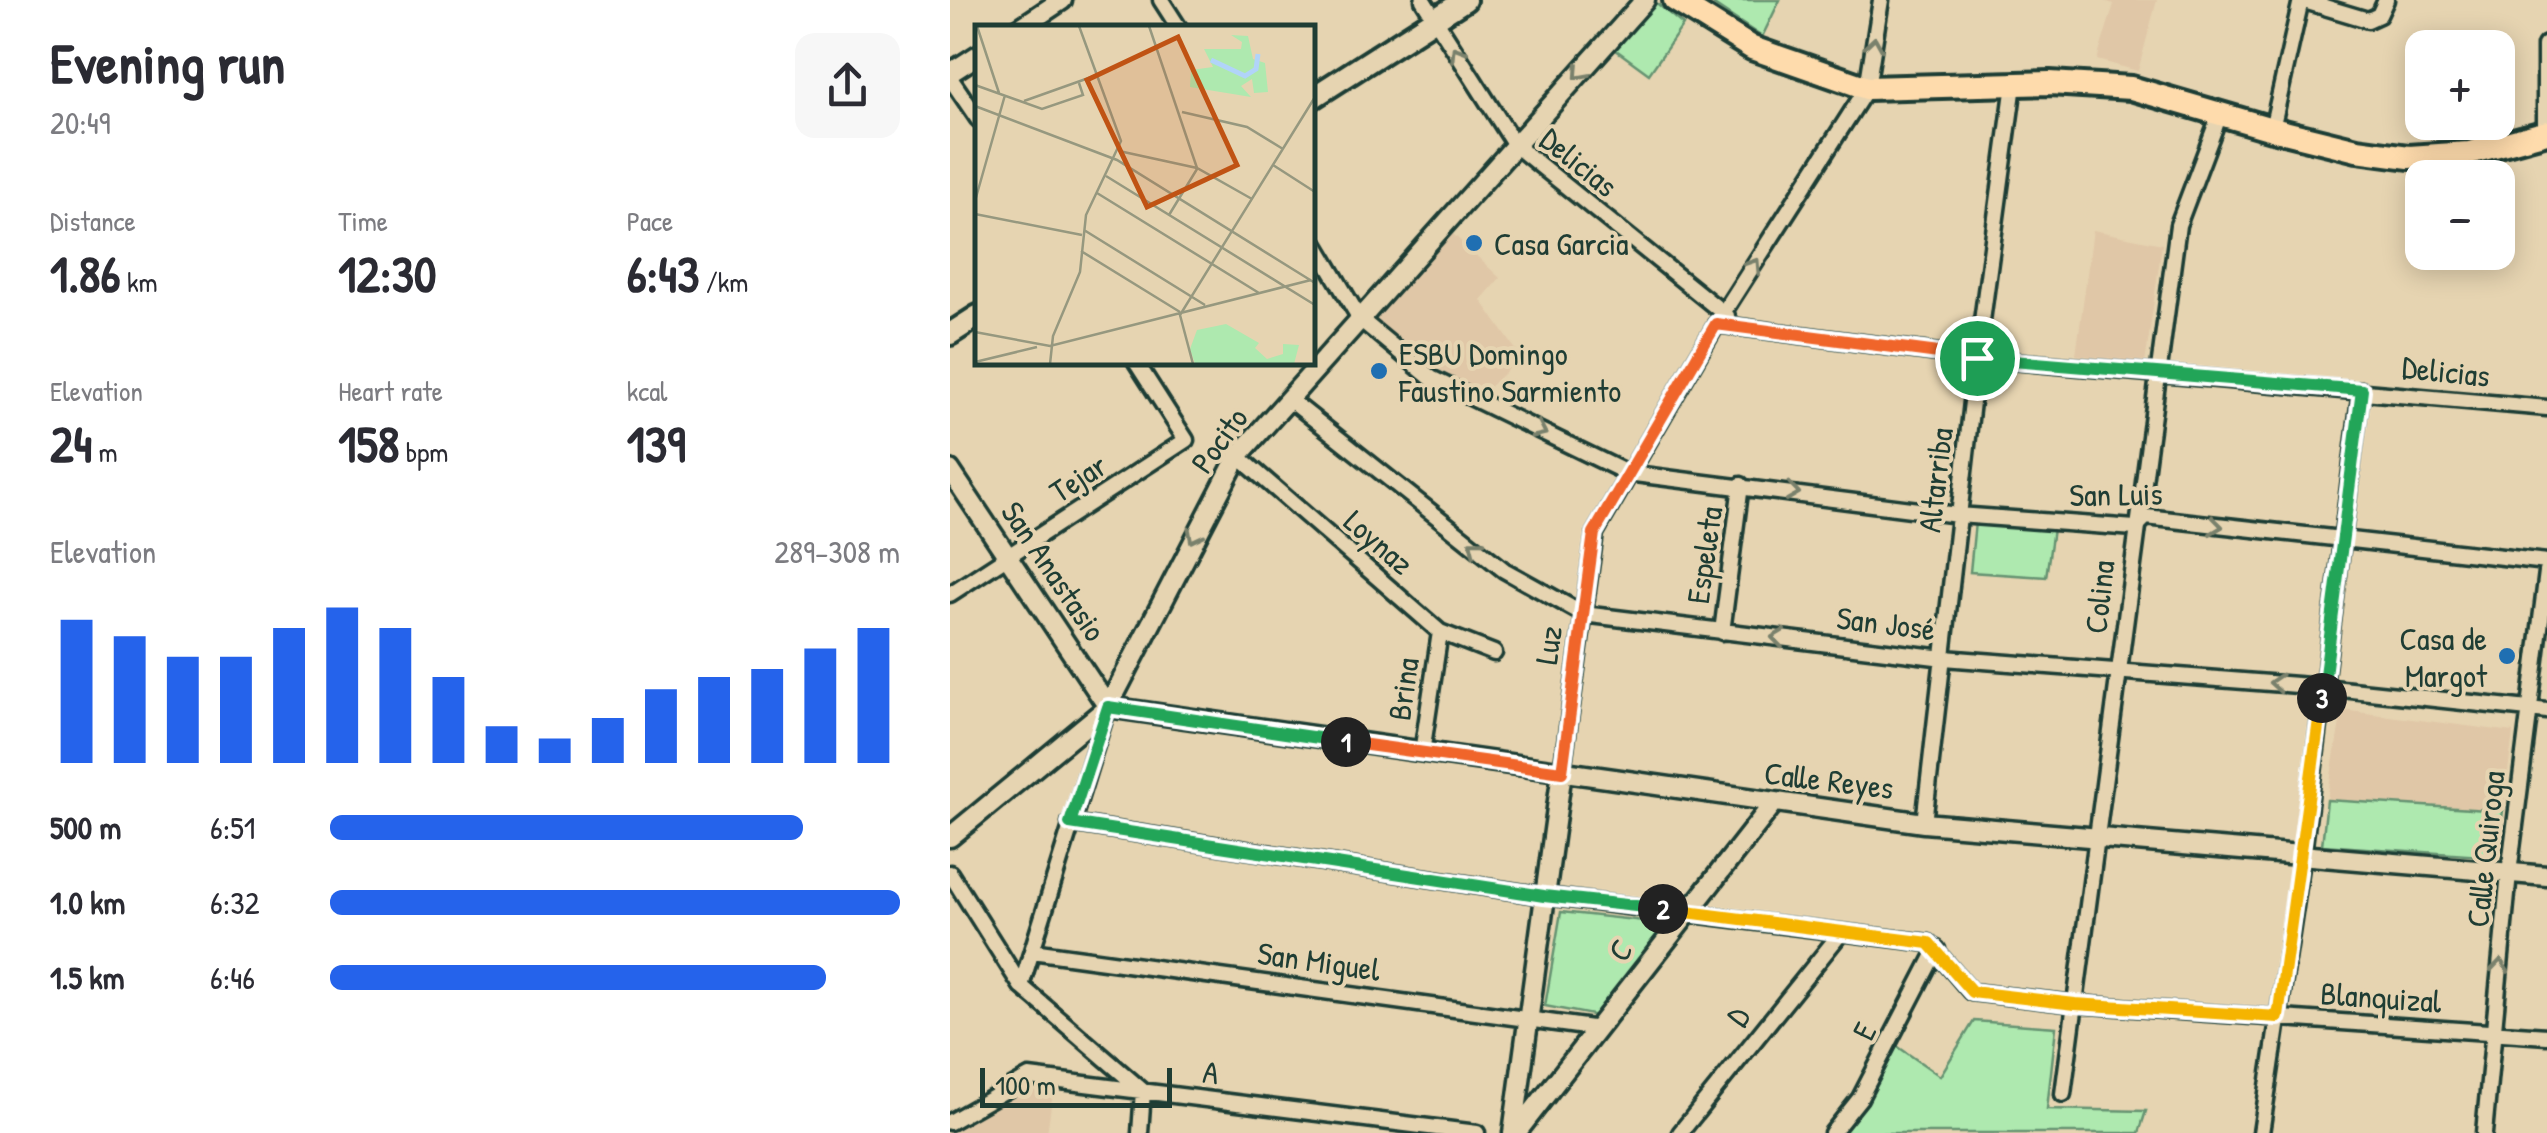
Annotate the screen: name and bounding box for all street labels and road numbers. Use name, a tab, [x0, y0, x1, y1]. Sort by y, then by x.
street label: Delicias	[1531, 118, 1627, 206]
street label: Delicias	[2400, 345, 2492, 397]
street label: Pocito	[1181, 398, 1258, 482]
street label: Altarriba	[1907, 425, 1963, 535]
street label: Tejar	[1041, 444, 1115, 512]
street label: San Luis	[2069, 472, 2163, 516]
street label: San Anastasio	[991, 493, 1117, 649]
street label: Loynaz	[1335, 500, 1423, 584]
street label: Espeleta	[1676, 504, 1732, 606]
street label: Colina	[2074, 558, 2124, 636]
street label: San José	[1834, 596, 1938, 650]
street label: Luz	[1524, 623, 1572, 667]
street label: Brina	[1377, 655, 1429, 723]
street label: Calle Reyes	[1762, 751, 1896, 809]
street label: Calle Quiroga	[2455, 769, 2515, 929]
street label: C	[1598, 930, 1642, 970]
street label: San Miguel	[1255, 931, 1384, 991]
street label: Blanquizal	[2319, 971, 2443, 1023]
street label: D	[1717, 997, 1759, 1035]
street label: E	[1842, 1015, 1886, 1047]
street label: A	[1201, 1050, 1222, 1094]

